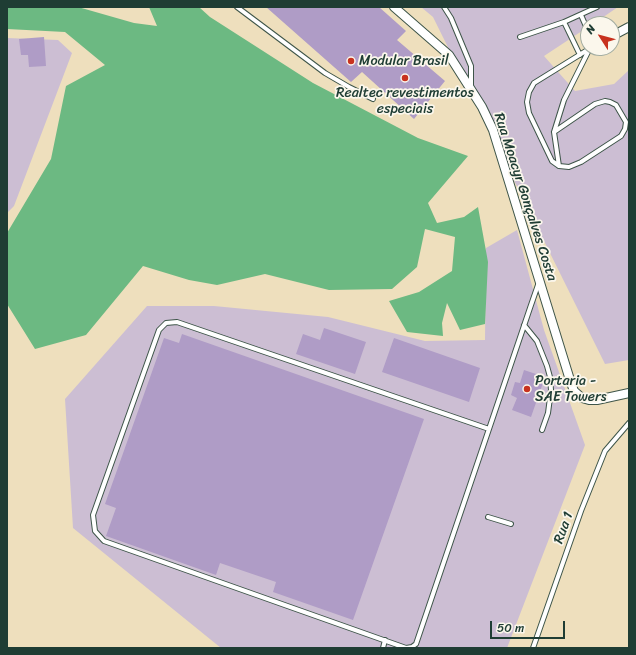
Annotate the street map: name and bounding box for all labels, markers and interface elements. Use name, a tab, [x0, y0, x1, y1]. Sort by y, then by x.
north arrow	[580, 16, 620, 56]
text: N	[581, 21, 601, 38]
place label: Modular Brasil	[359, 53, 449, 69]
marker: Modular Brasil	[346, 56, 356, 66]
marker: Realtec revestimentos especiais	[400, 73, 410, 83]
place label: Realtec revestimentos especiais	[336, 85, 474, 118]
street label: Rua Moacyr Gonçalves Costa	[490, 111, 560, 283]
place label: Portaria - SAE Towers	[535, 373, 606, 406]
marker: Portaria - SAE Towers	[522, 384, 532, 394]
street label: Rua 1	[551, 510, 577, 546]
scale bar	[492, 613, 567, 639]
text: 50 m	[497, 617, 524, 639]

